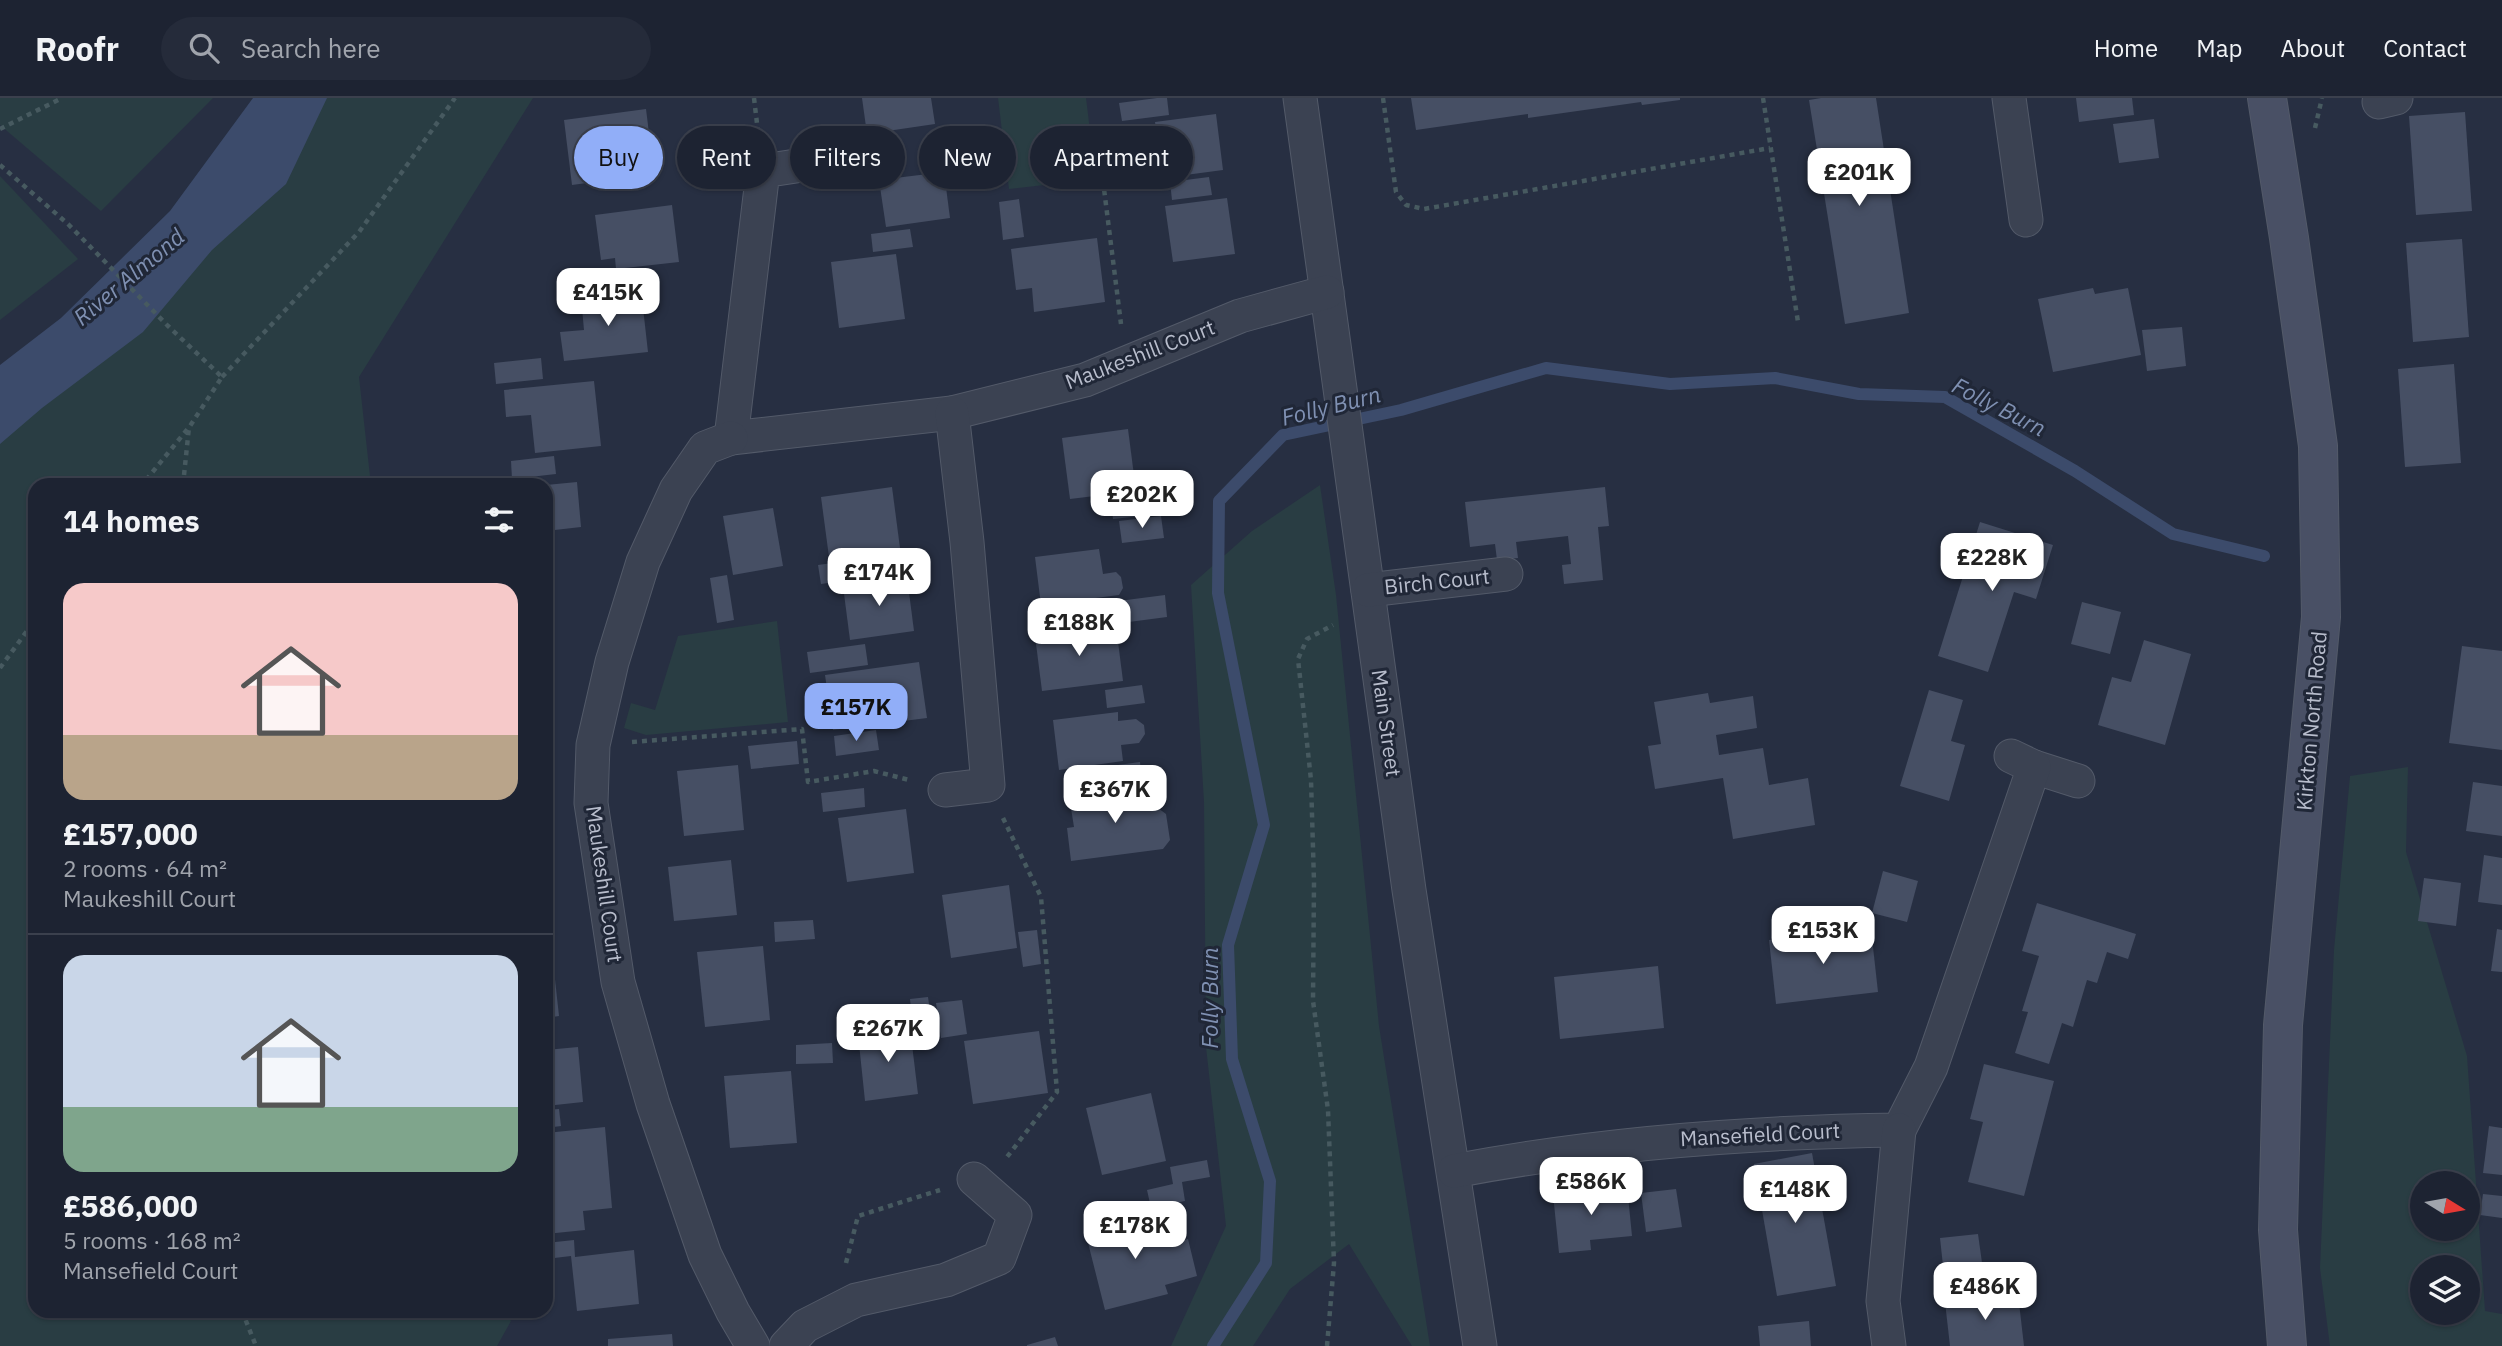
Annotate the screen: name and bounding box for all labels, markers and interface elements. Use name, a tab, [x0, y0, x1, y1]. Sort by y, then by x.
search box	[161, 17, 651, 80]
text: Roofr	[35, 27, 119, 70]
icon: search	[185, 29, 223, 67]
text: Search here	[241, 31, 380, 65]
text: Home	[2094, 32, 2158, 64]
text: Map	[2196, 32, 2242, 64]
text: About	[2280, 32, 2345, 64]
text: Contact	[2383, 32, 2467, 64]
chip: Buy	[574, 126, 663, 189]
chip: Rent	[677, 126, 776, 189]
chip: Filters	[790, 126, 905, 189]
chip: New	[919, 126, 1016, 189]
chip: Apartment	[1030, 126, 1193, 189]
pin: £201K	[1810, 148, 1908, 208]
text: £201K	[1824, 156, 1894, 186]
water label: River Almond	[67, 221, 191, 331]
pin: £415K	[559, 268, 657, 328]
text: £415K	[573, 276, 643, 306]
street label: Maukeshill Court	[1061, 313, 1218, 395]
water label: Folly Burn	[1947, 370, 2051, 443]
water label: Folly Burn	[1278, 378, 1384, 432]
pin: £202K	[1093, 470, 1191, 530]
text: £202K	[1107, 478, 1177, 508]
text: 14 homes	[63, 501, 200, 540]
icon: filters	[480, 501, 518, 539]
pin: £228K	[1943, 533, 2041, 593]
text: £228K	[1957, 541, 2027, 571]
pin: £174K	[830, 548, 928, 608]
text: £174K	[844, 556, 914, 586]
street label: Birch Court	[1383, 562, 1491, 600]
pin: £188K	[1030, 598, 1128, 658]
text: £188K	[1044, 606, 1114, 636]
icon: home	[228, 628, 354, 754]
street label: Kirkton North Road	[2289, 630, 2333, 812]
street label: Main Street	[1366, 667, 1408, 778]
pin: £157K	[807, 684, 905, 743]
text: £157K	[821, 691, 891, 721]
pin: £367K	[1066, 766, 1164, 825]
text: £367K	[1080, 773, 1150, 803]
street label: Maukeshill Court	[580, 804, 630, 964]
text: £157,000	[63, 814, 198, 853]
text: 2 rooms · 64 m²	[63, 853, 227, 883]
text: Maukeshill Court	[63, 883, 236, 913]
pin: £153K	[1774, 906, 1872, 966]
text: £153K	[1788, 914, 1858, 944]
water label: Folly Burn	[1194, 947, 1224, 1049]
icon: home	[228, 1000, 354, 1126]
pin: £267K	[839, 1004, 937, 1064]
text: £267K	[853, 1012, 923, 1042]
street label: Mansefield Court	[1679, 1116, 1841, 1152]
pin: £586K	[1542, 1158, 1640, 1217]
text: £586K	[1556, 1165, 1626, 1195]
pin: £148K	[1746, 1166, 1844, 1225]
north arrow	[2410, 1171, 2480, 1241]
map controls	[2410, 1171, 2480, 1325]
text: £148K	[1760, 1173, 1830, 1203]
text: £586,000	[63, 1186, 198, 1225]
pin: £178K	[1086, 1202, 1184, 1261]
text: £178K	[1100, 1209, 1170, 1239]
text: 5 rooms · 168 m²	[63, 1225, 241, 1255]
text: Mansefield Court	[63, 1255, 238, 1285]
button: layers	[2410, 1255, 2480, 1325]
pin: £486K	[1936, 1262, 2034, 1322]
text: £486K	[1950, 1270, 2020, 1300]

